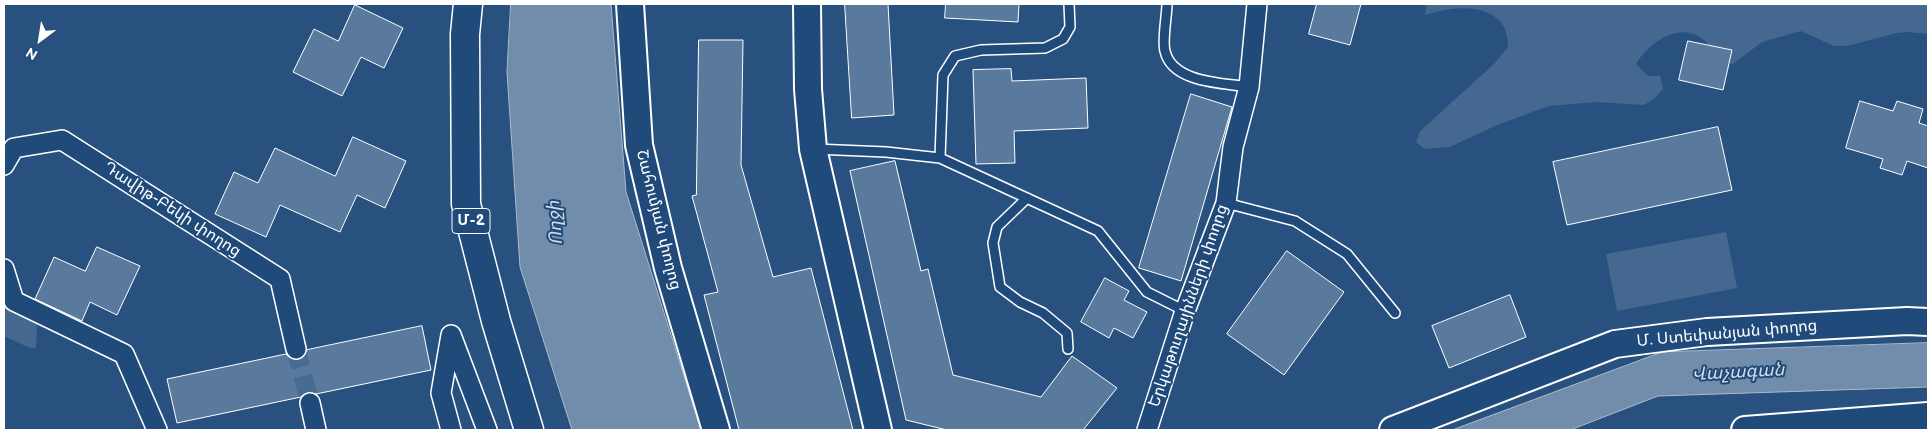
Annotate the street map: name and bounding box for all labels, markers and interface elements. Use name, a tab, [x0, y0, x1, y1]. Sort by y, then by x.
north arrow	[15, 15, 65, 65]
text: N	[23, 43, 41, 63]
street label: Շահումյան փողոց	[631, 148, 685, 292]
street label: Դավիթ-Բեկի փողոց	[100, 158, 244, 262]
water label: Ողջի	[544, 200, 568, 246]
street label: Երկաթուղայինների փողոց	[1145, 202, 1233, 410]
road number: Մ-2	[452, 208, 490, 234]
street label: Մ. Ստեփանյան փողոց	[1636, 317, 1818, 351]
water label: Վաչագան	[1691, 360, 1785, 386]

